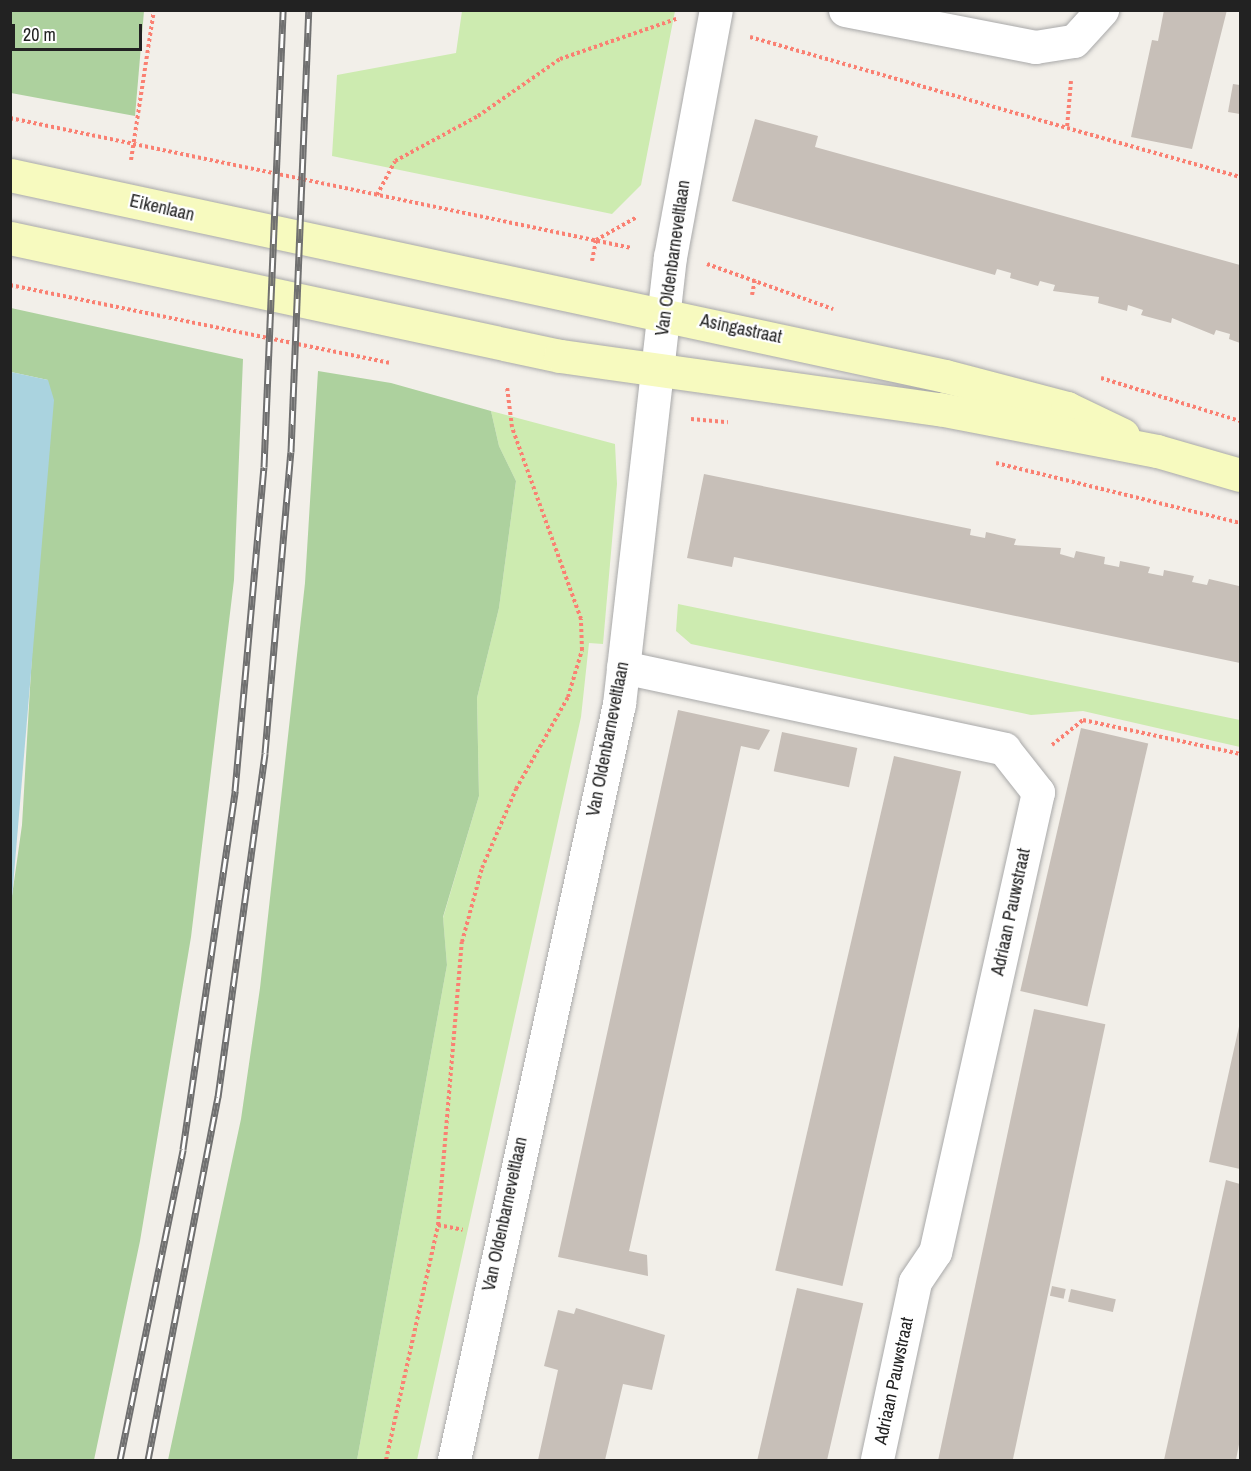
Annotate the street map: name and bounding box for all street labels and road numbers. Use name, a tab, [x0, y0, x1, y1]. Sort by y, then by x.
street label: Van Oldenbarneveltlaan	[651, 179, 695, 337]
street label: Eikenlaan	[128, 190, 196, 226]
street label: Asingastraat	[698, 310, 784, 348]
street label: Van Oldenbarneveltlaan	[582, 660, 634, 818]
street label: Adriaan Pauwstraat	[987, 846, 1035, 978]
street label: Van Oldenbarneveltlaan	[478, 1135, 532, 1293]
street label: Adriaan Pauwstraat	[870, 1315, 918, 1447]

